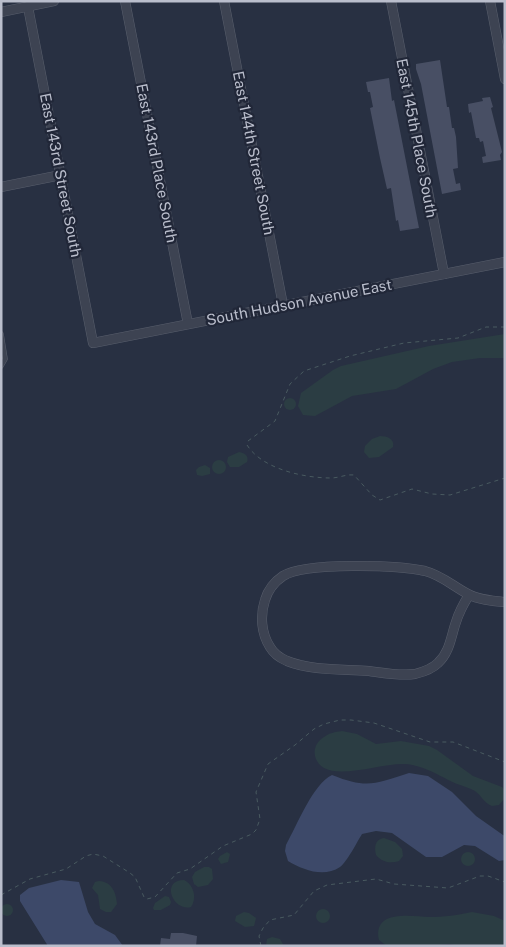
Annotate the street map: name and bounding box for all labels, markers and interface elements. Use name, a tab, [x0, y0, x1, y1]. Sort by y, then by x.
street label: East 145th Place South	[393, 57, 441, 219]
street label: East 144th Street South	[230, 70, 278, 236]
street label: East 143rd Place South	[133, 82, 181, 244]
street label: East 143rd Street South	[37, 92, 85, 258]
street label: South Hudson Avenue East	[205, 276, 393, 328]

